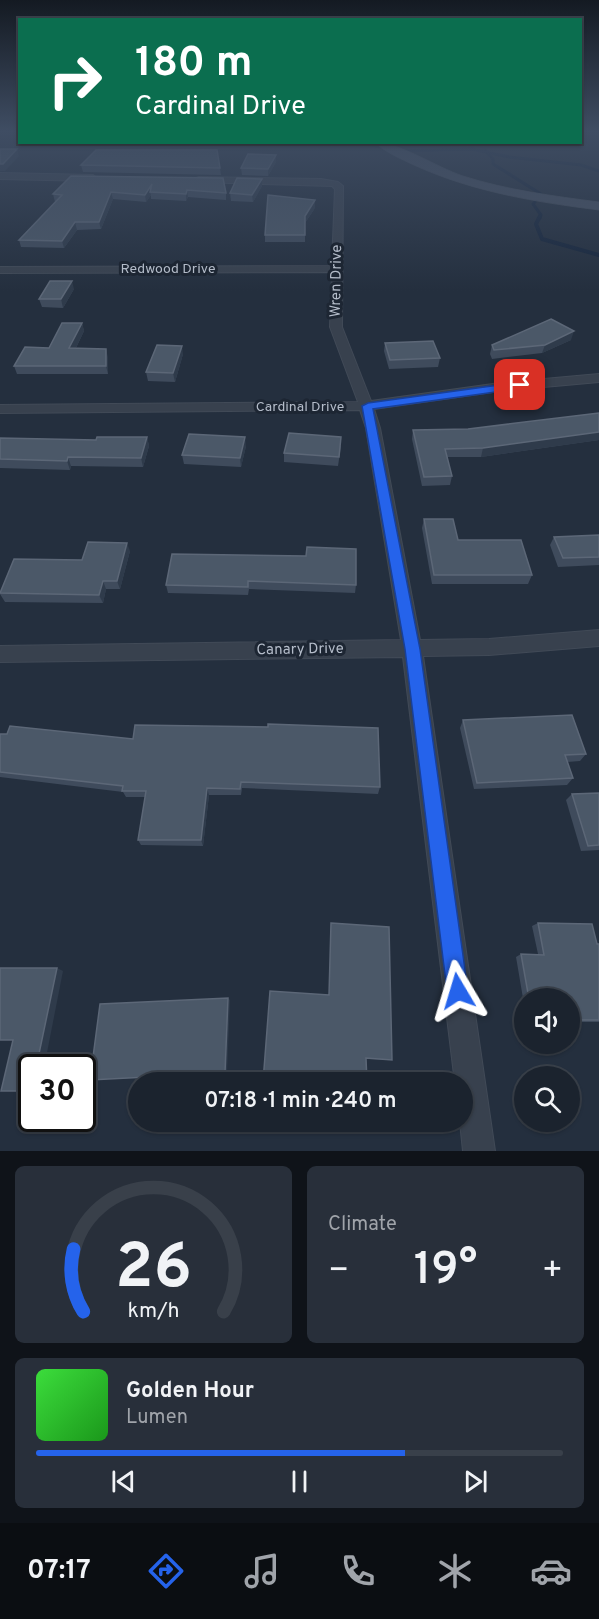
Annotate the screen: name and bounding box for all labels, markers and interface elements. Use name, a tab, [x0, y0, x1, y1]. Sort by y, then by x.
text: 180 m	[135, 38, 252, 91]
icon: right	[36, 42, 114, 120]
text: Cardinal Drive	[135, 90, 306, 124]
street label: Wren Drive	[327, 244, 347, 318]
street label: Redwood Drive	[121, 261, 215, 278]
pin	[494, 359, 545, 410]
icon: arrive	[503, 368, 536, 401]
street label: Cardinal Drive	[256, 399, 344, 416]
street label: Canary Drive	[256, 640, 344, 660]
position arrow	[426, 959, 490, 1023]
map controls	[514, 988, 580, 1132]
button: sound	[514, 988, 580, 1054]
speed limit sign: 30	[18, 1054, 96, 1132]
button: search	[514, 1066, 580, 1132]
text: 07:18 · 1 min · 240 m	[204, 1088, 397, 1115]
text: Climate	[328, 1212, 397, 1238]
text: 26	[115, 1231, 192, 1310]
text: 19°	[414, 1243, 477, 1300]
text: −	[328, 1251, 349, 1293]
text: +	[542, 1251, 563, 1293]
text: km/h	[127, 1298, 180, 1325]
text: Golden Hour	[126, 1378, 254, 1405]
text: Lumen	[126, 1405, 188, 1431]
icon: previous	[107, 1465, 140, 1498]
icon: pause	[283, 1465, 316, 1498]
icon: next	[459, 1465, 492, 1498]
icon: directions	[145, 1550, 187, 1592]
icon: music	[241, 1550, 283, 1592]
icon: phone	[337, 1550, 379, 1592]
icon: climate	[434, 1550, 476, 1592]
icon: car	[530, 1550, 572, 1592]
text: 07:17	[27, 1554, 91, 1588]

